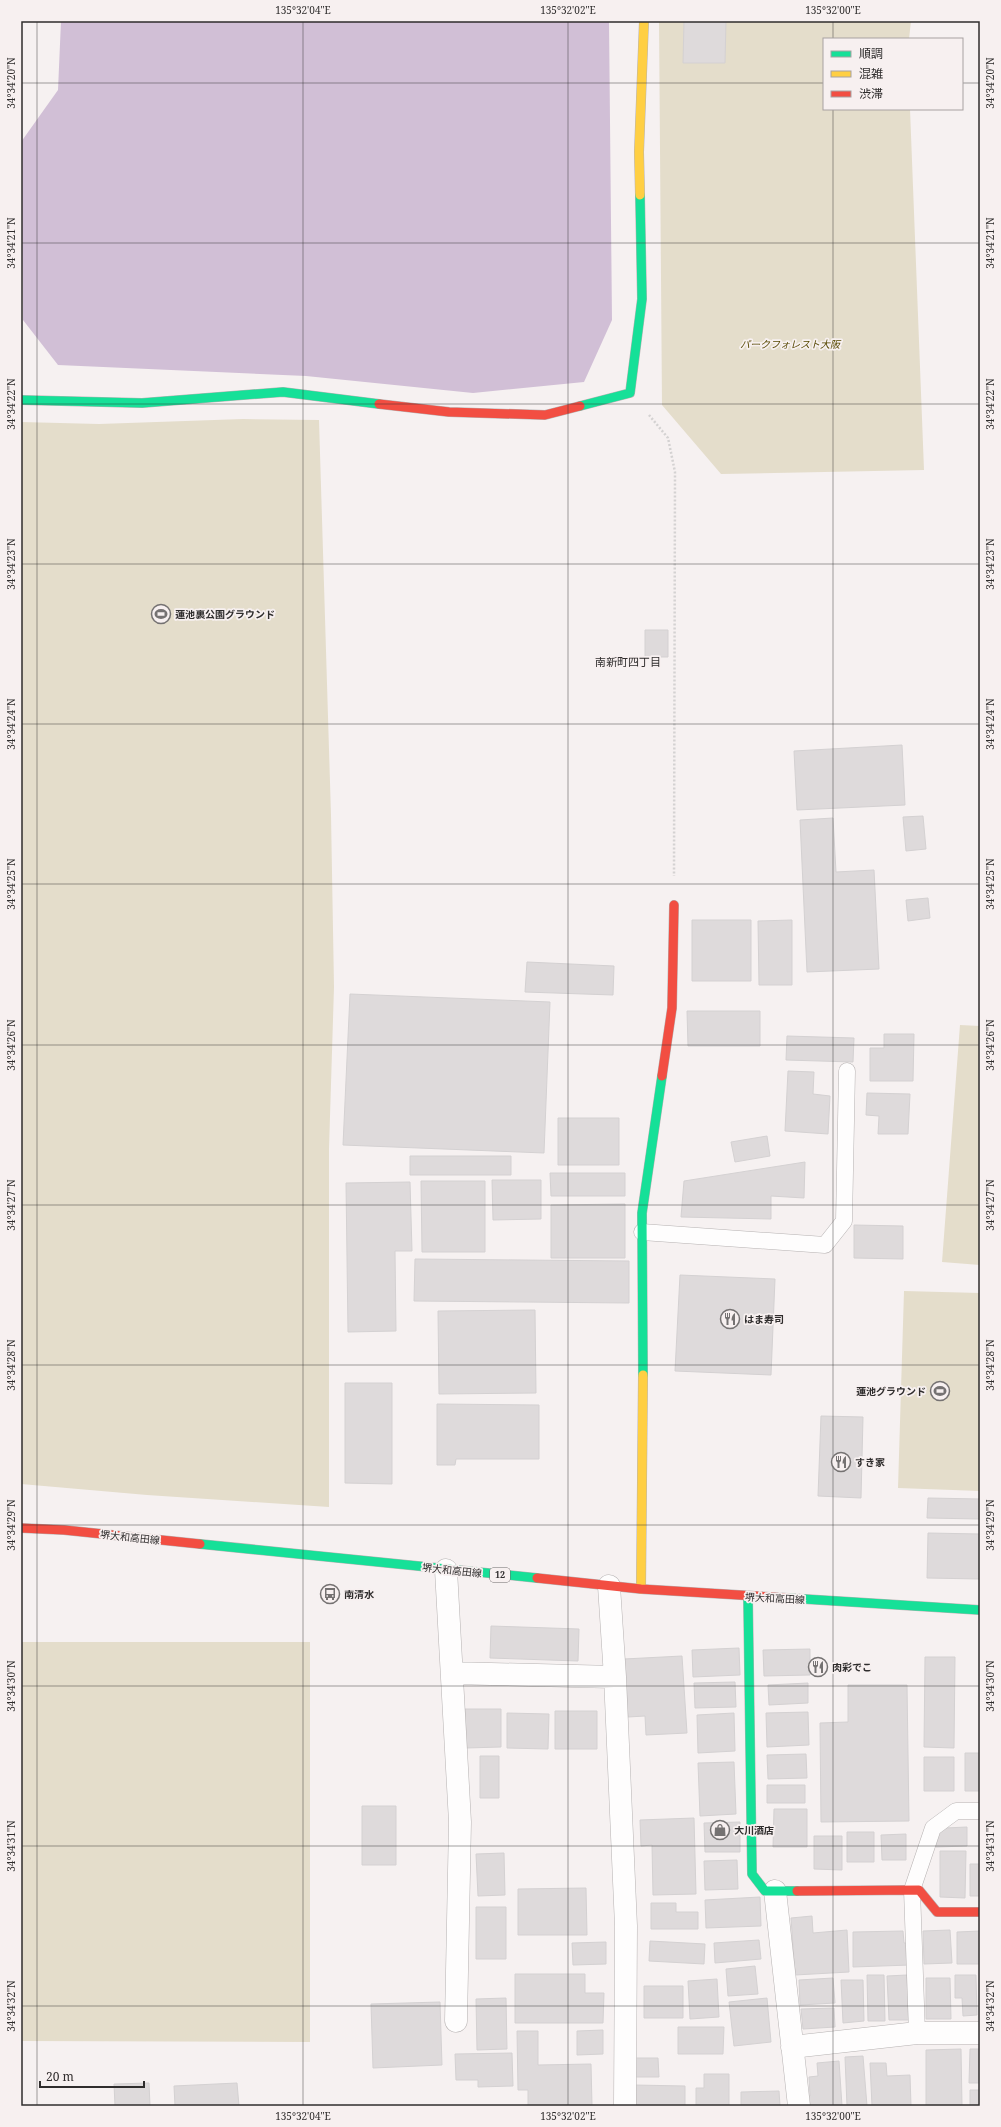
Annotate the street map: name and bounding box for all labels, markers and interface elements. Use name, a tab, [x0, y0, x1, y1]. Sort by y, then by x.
text: 135°32'04"E	[275, 3, 331, 17]
text: 135°32'02"E	[540, 3, 596, 17]
text: 135°32'00"E	[805, 3, 861, 17]
legend	[823, 38, 963, 110]
text: 順調	[859, 45, 883, 62]
text: 34°34'20"N	[4, 57, 18, 109]
text: 34°34'20"N	[983, 57, 997, 109]
text: 混雑	[859, 65, 883, 82]
text: 渋滞	[859, 85, 883, 102]
text: 34°34'21"N	[4, 217, 18, 269]
text: 34°34'21"N	[983, 217, 997, 269]
park label: パークフォレスト大阪	[740, 337, 842, 351]
text: 34°34'22"N	[4, 378, 18, 430]
text: 34°34'22"N	[983, 378, 997, 430]
text: 34°34'23"N	[4, 538, 18, 590]
text: 34°34'23"N	[983, 538, 997, 590]
sports icon: 蓮池裏公園グラウンド	[150, 603, 172, 625]
place label: 蓮池裏公園グラウンド	[175, 607, 275, 621]
district label: 南新町四丁目	[595, 654, 661, 669]
text: 34°34'24"N	[4, 698, 18, 750]
text: 34°34'24"N	[983, 698, 997, 750]
text: 34°34'25"N	[4, 858, 18, 910]
text: 34°34'25"N	[983, 858, 997, 910]
text: 34°34'26"N	[4, 1019, 18, 1071]
text: 34°34'26"N	[983, 1019, 997, 1071]
text: 34°34'27"N	[4, 1179, 18, 1231]
text: 34°34'27"N	[983, 1179, 997, 1231]
restaurant icon: はま寿司	[719, 1308, 741, 1330]
place label: はま寿司	[744, 1312, 784, 1326]
text: 34°34'28"N	[4, 1339, 18, 1391]
text: 34°34'28"N	[983, 1339, 997, 1391]
sports icon: 蓮池グラウンド	[929, 1380, 951, 1402]
place label: 蓮池グラウンド	[856, 1384, 926, 1398]
restaurant icon: すき家	[830, 1451, 852, 1473]
place label: すき家	[855, 1455, 885, 1469]
text: 34°34'29"N	[4, 1499, 18, 1551]
text: 34°34'29"N	[983, 1499, 997, 1551]
street label: 堺大和高田線	[99, 1527, 161, 1547]
street label: 堺大和高田線	[421, 1560, 483, 1580]
road number: 12	[490, 1568, 510, 1582]
bus stop icon: 南清水	[319, 1583, 341, 1605]
place label: 南清水	[344, 1587, 375, 1601]
street label: 堺大和高田線	[745, 1589, 805, 1607]
restaurant icon: 肉彩でこ	[807, 1656, 829, 1678]
text: 34°34'30"N	[4, 1660, 18, 1712]
place label: 肉彩でこ	[832, 1660, 872, 1674]
text: 34°34'30"N	[983, 1660, 997, 1712]
shop icon: 大川酒店	[709, 1819, 731, 1841]
text: 34°34'31"N	[4, 1820, 18, 1872]
text: 34°34'31"N	[983, 1820, 997, 1872]
place label: 大川酒店	[734, 1823, 774, 1837]
text: 34°34'32"N	[4, 1980, 18, 2032]
text: 34°34'32"N	[983, 1980, 997, 2032]
scale bar	[40, 2063, 144, 2089]
text: 20 m	[46, 2068, 74, 2085]
text: 135°32'04"E	[275, 2109, 331, 2123]
text: 135°32'02"E	[540, 2109, 596, 2123]
text: 135°32'00"E	[805, 2109, 861, 2123]

